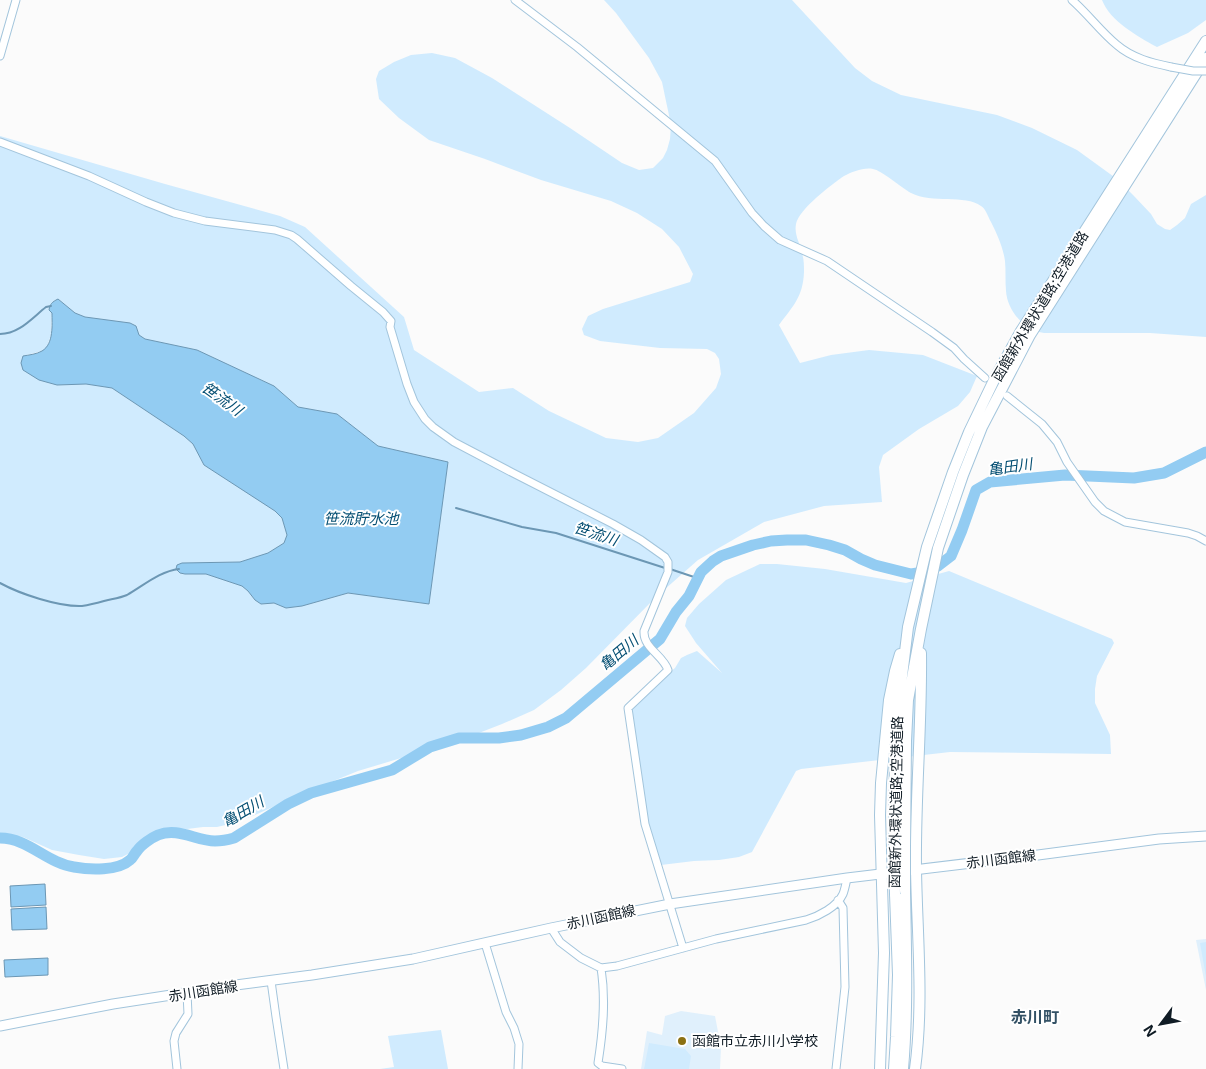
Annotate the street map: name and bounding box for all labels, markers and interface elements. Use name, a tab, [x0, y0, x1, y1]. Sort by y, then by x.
street label: 函館新外環状道路;空港道路	[988, 228, 1091, 384]
water label: 笹流川	[199, 378, 248, 421]
water label: 亀田川	[986, 454, 1036, 479]
water label: 笹流貯水池	[323, 509, 400, 528]
water label: 笹流川	[572, 518, 622, 550]
water label: 亀田川	[595, 630, 644, 674]
street label: 函館新外環状道路;空港道路	[885, 716, 906, 888]
water label: 亀田川	[219, 791, 269, 831]
street label: 赤川函館線	[965, 846, 1037, 871]
street label: 赤川函館線	[565, 901, 637, 932]
street label: 赤川函館線	[167, 977, 239, 1004]
north arrow	[1136, 999, 1186, 1049]
district label: 赤川町	[1011, 1007, 1059, 1027]
text: N	[1140, 1022, 1160, 1040]
place label: 函館市立赤川小学校	[692, 1032, 818, 1049]
marker: 函館市立赤川小学校	[676, 1035, 688, 1047]

